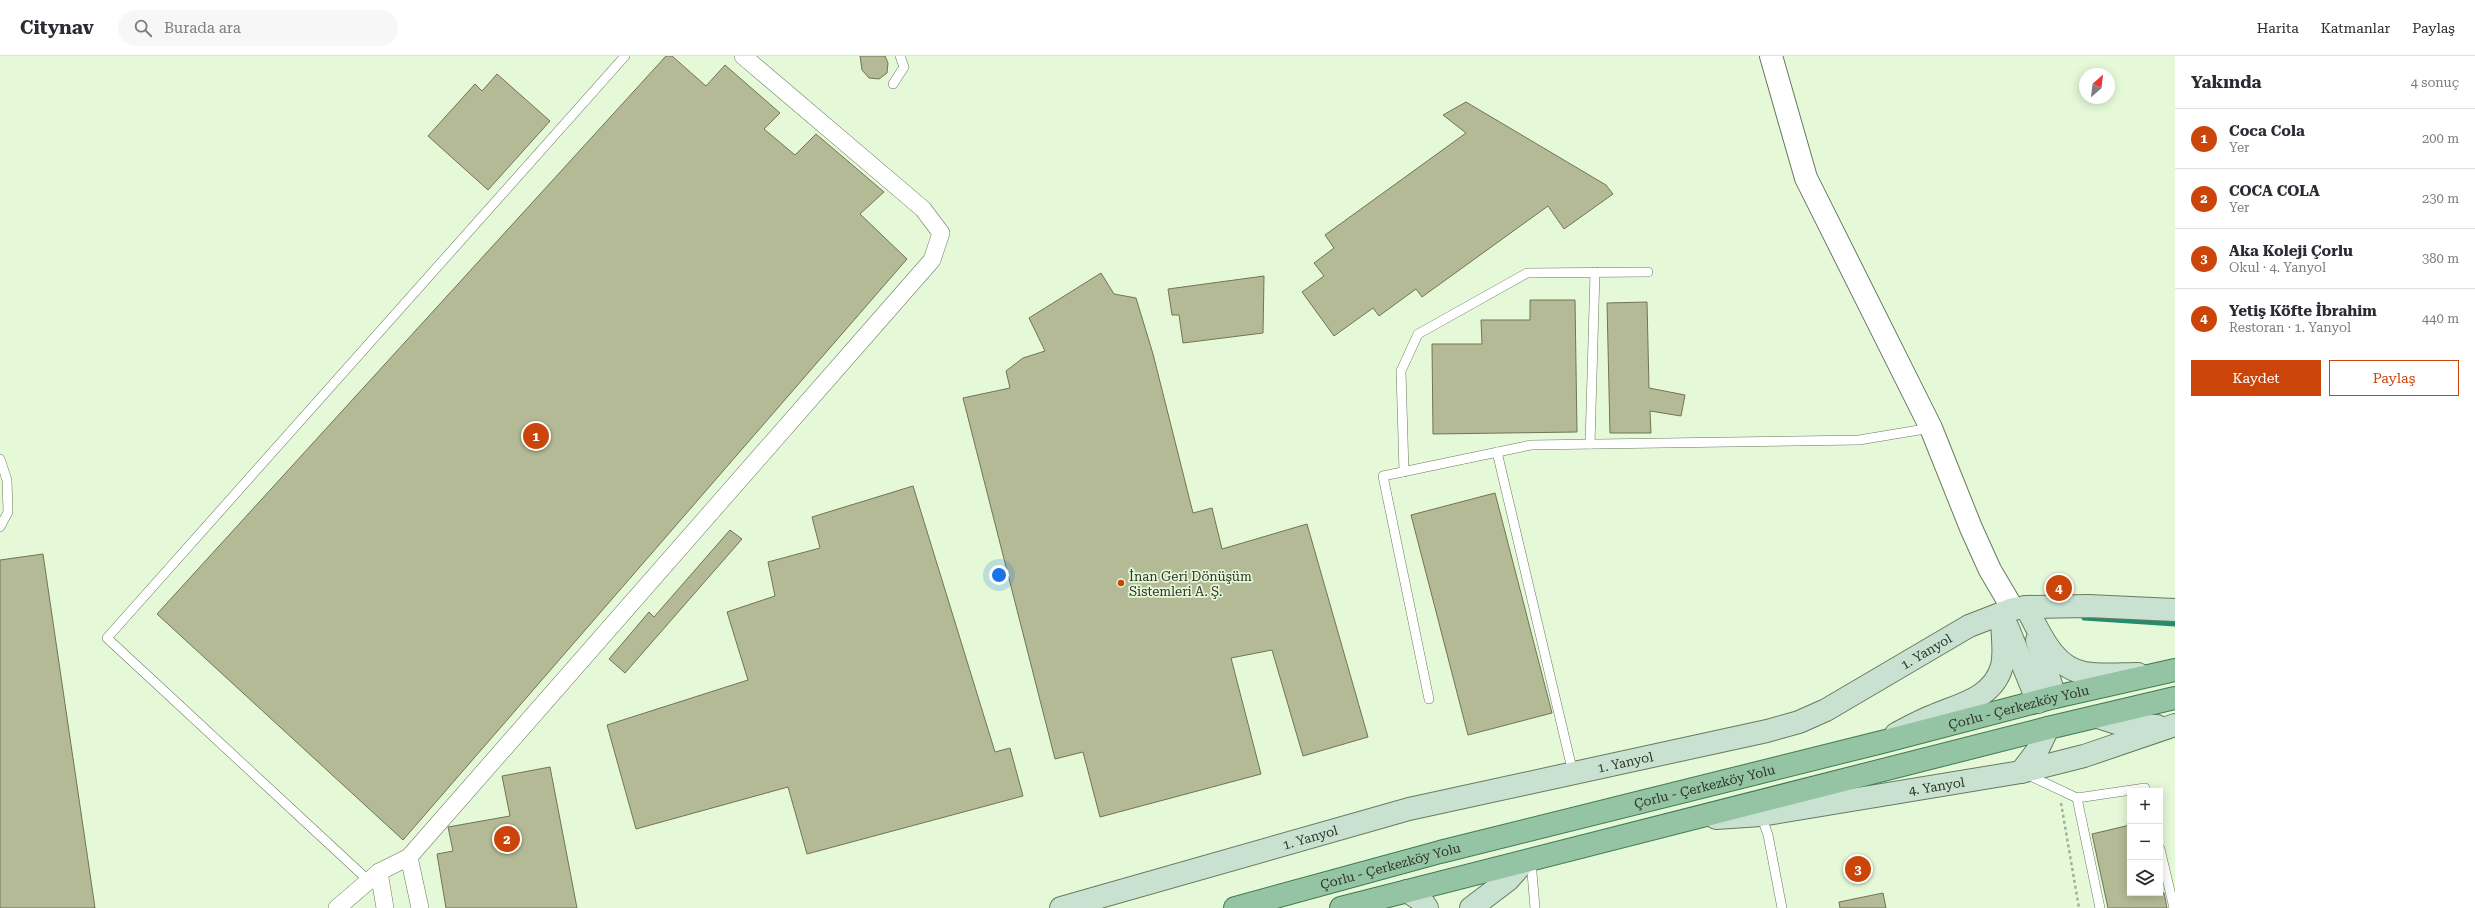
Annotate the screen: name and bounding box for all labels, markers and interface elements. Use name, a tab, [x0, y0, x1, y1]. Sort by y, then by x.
search box	[118, 10, 398, 46]
text: Citynav	[20, 16, 94, 39]
icon: search	[132, 17, 154, 39]
text: Burada ara	[164, 19, 241, 37]
text: Harita	[2257, 20, 2299, 36]
text: Katmanlar	[2321, 20, 2390, 36]
text: Paylaş	[2412, 20, 2455, 36]
north arrow	[2079, 68, 2115, 104]
text: Yakında	[2191, 72, 2262, 92]
text: 4 sonuç	[2411, 75, 2459, 90]
text: Coca Cola	[2229, 122, 2305, 140]
text: 1	[2200, 131, 2208, 146]
text: 200 m	[2422, 131, 2459, 146]
text: Yer	[2229, 140, 2249, 155]
text: COCA COLA	[2229, 182, 2320, 200]
text: 2	[2200, 191, 2208, 206]
text: 230 m	[2422, 191, 2459, 206]
text: Yer	[2229, 200, 2249, 215]
text: Aka Koleji Çorlu	[2229, 242, 2353, 260]
text: 3	[2200, 251, 2208, 266]
text: 380 m	[2422, 251, 2459, 266]
text: Okul · 4. Yanyol	[2229, 260, 2326, 275]
text: Yetiş Köfte İbrahim	[2229, 302, 2377, 320]
text: 4	[2200, 311, 2208, 326]
text: 440 m	[2422, 311, 2459, 326]
text: Restoran · 1. Yanyol	[2229, 320, 2351, 335]
button: Kaydet	[2191, 360, 2321, 396]
button: Paylaş	[2329, 360, 2459, 396]
pin: 1	[523, 421, 549, 451]
your location	[989, 565, 1009, 585]
place label: İnan Geri Dönüşüm Sistemleri A. Ş.	[1129, 569, 1252, 599]
pin: 4	[2046, 573, 2072, 603]
marker: İnan Geri Dönüşüm Sistemleri A. Ş.	[1116, 578, 1126, 588]
street label: 1. Yanyol	[1898, 630, 1954, 672]
street label: Çorlu - Çerkezköy Yolu	[1947, 682, 2090, 732]
street label: 1. Yanyol	[1596, 749, 1654, 775]
street label: Çorlu - Çerkezköy Yolu	[1632, 761, 1776, 811]
street label: 4. Yanyol	[1907, 774, 1966, 798]
map controls	[2127, 788, 2163, 896]
button: +	[2127, 788, 2163, 824]
street label: 1. Yanyol	[1281, 822, 1339, 852]
pin: 2	[494, 824, 520, 854]
button: −	[2127, 824, 2163, 860]
street label: Çorlu - Çerkezköy Yolu	[1319, 840, 1462, 892]
pin: 3	[1845, 854, 1871, 884]
button: layers	[2127, 860, 2163, 896]

